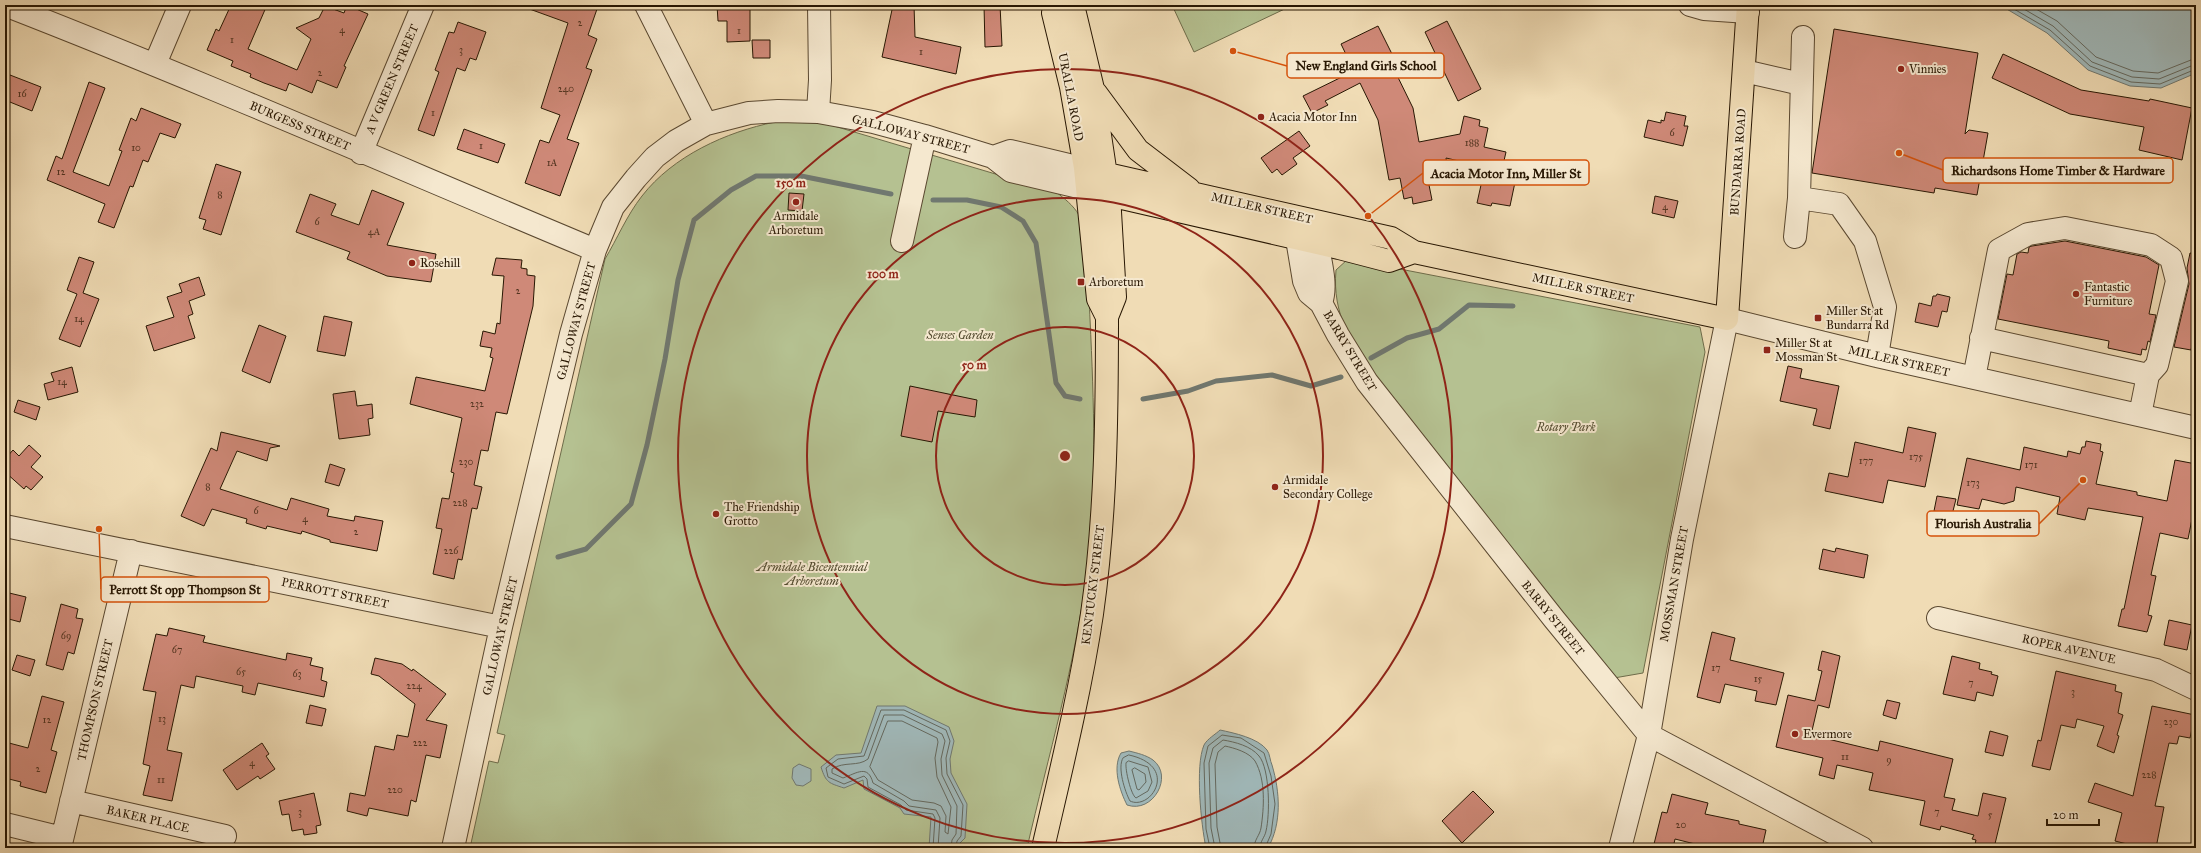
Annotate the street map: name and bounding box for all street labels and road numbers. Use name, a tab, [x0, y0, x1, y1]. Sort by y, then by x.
street label: A V GREEN STREET	[362, 22, 421, 137]
street label: URALLA ROAD	[1056, 52, 1086, 142]
street label: BURGESS STREET	[247, 98, 353, 154]
street label: BUNDARRA ROAD	[1727, 108, 1749, 216]
street label: GALLOWAY STREET	[851, 112, 971, 156]
street label: MILLER STREET	[1210, 189, 1314, 227]
street label: GALLOWAY STREET	[554, 261, 598, 381]
street label: MILLER STREET	[1531, 270, 1635, 306]
street label: BARRY STREET	[1320, 308, 1380, 394]
street label: MILLER STREET	[1847, 342, 1951, 380]
street label: KENTUCKY STREET	[1079, 524, 1107, 646]
street label: MOSSMAN STREET	[1657, 525, 1691, 643]
street label: PERROTT STREET	[280, 575, 390, 611]
street label: GALLOWAY STREET	[480, 575, 520, 697]
street label: BARRY STREET	[1519, 578, 1587, 658]
street label: ROPER AVENUE	[2021, 631, 2118, 667]
street label: THOMPSON STREET	[74, 638, 116, 762]
street label: BAKER PLACE	[105, 803, 191, 835]

